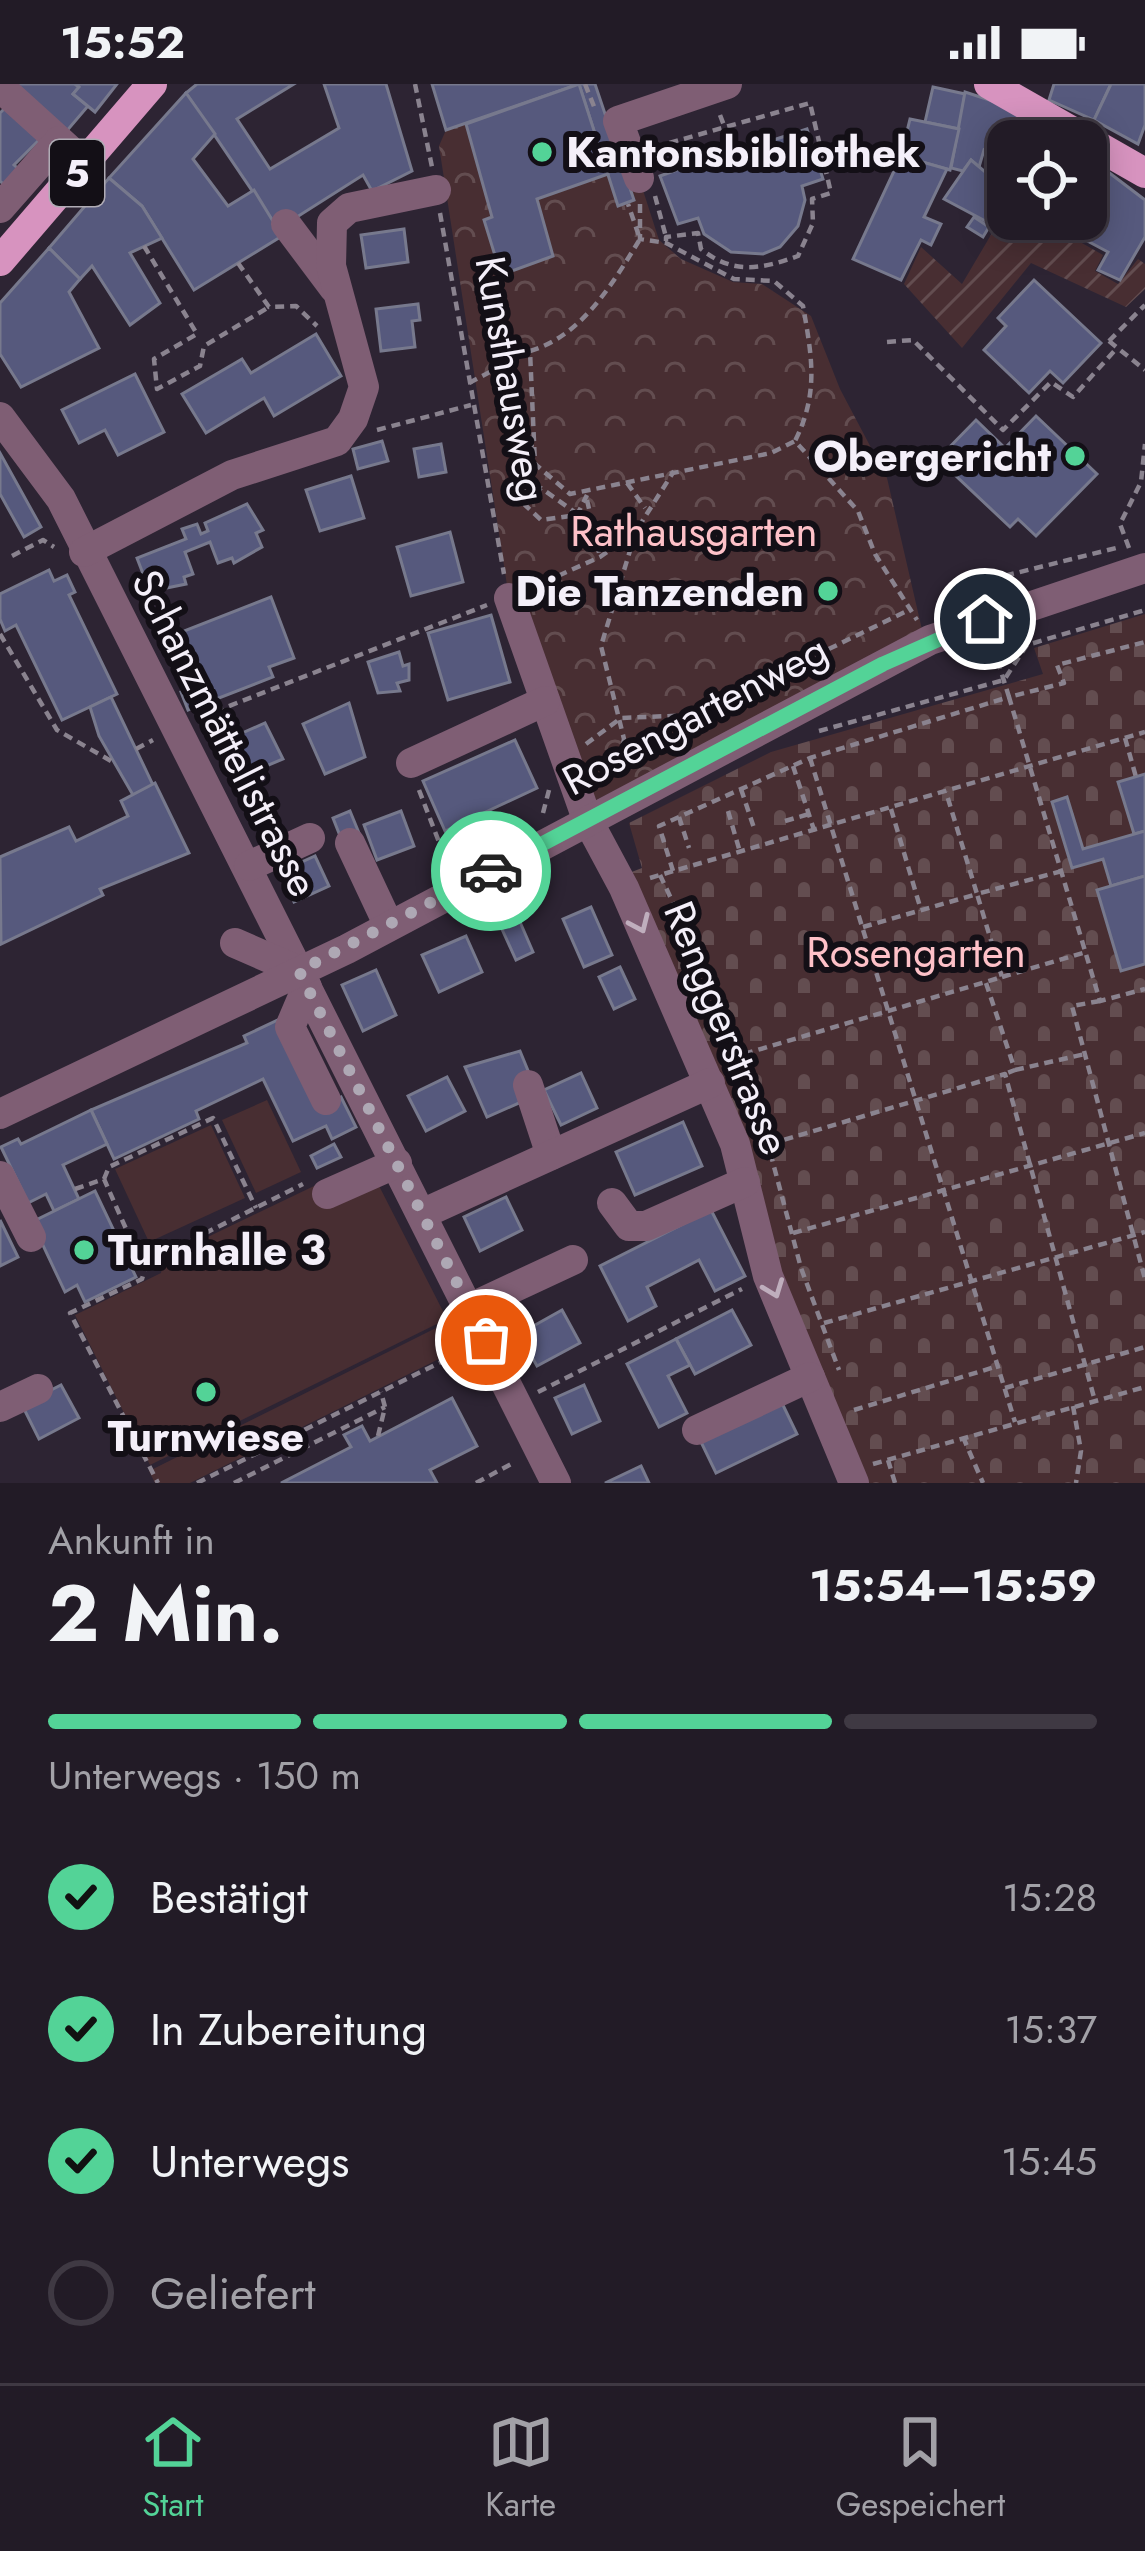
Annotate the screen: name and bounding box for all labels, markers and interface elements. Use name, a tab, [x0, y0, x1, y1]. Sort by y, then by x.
text: 15:52	[60, 10, 185, 75]
map controls	[987, 120, 1107, 240]
button: locate	[987, 120, 1107, 240]
place label: Kantonsbibliothek	[566, 122, 920, 183]
marker: Kantonsbibliothek	[529, 139, 555, 165]
road number: 5	[50, 140, 104, 206]
street label: Kunsthausweg	[459, 252, 563, 506]
place label: Obergericht	[813, 426, 1052, 487]
marker: Obergericht	[1062, 443, 1088, 469]
park label: Rathausgarten	[570, 501, 818, 562]
street label: Schanzmättelistrasse	[116, 559, 334, 907]
place label: Die Tanzenden	[515, 561, 804, 622]
pin	[934, 568, 1036, 670]
marker: Die Tanzenden	[815, 578, 841, 604]
icon: home	[952, 586, 1018, 652]
street label: Rosengartenweg	[551, 619, 839, 811]
courier	[431, 811, 551, 931]
icon: car	[458, 838, 524, 904]
street label: Renggerstrasse	[648, 892, 806, 1164]
one-way arrow	[625, 911, 649, 933]
park label: Rosengarten	[806, 922, 1026, 983]
place label: Turnhalle 3	[108, 1220, 326, 1281]
marker: Turnhalle 3	[71, 1237, 97, 1263]
one-way arrow	[760, 1277, 785, 1298]
pin	[435, 1289, 537, 1391]
icon: bag	[453, 1307, 519, 1373]
marker: Turnwiese	[193, 1379, 219, 1405]
place label: Turnwiese	[108, 1406, 304, 1467]
text: Ankunft in	[48, 1512, 215, 1569]
text: 15:54–15:59	[809, 1553, 1097, 1618]
text: 2 Min.	[48, 1558, 284, 1670]
text: Unterwegs · 150 m	[48, 1747, 361, 1804]
icon: check	[48, 1864, 114, 1930]
text: Bestätigt	[150, 1865, 308, 1930]
text: 15:28	[1002, 1869, 1097, 1926]
icon: check	[48, 1996, 114, 2062]
text: In Zubereitung	[150, 1997, 427, 2062]
text: 15:37	[1005, 2001, 1097, 2058]
icon: check	[48, 2128, 114, 2194]
text: Unterwegs	[150, 2129, 349, 2194]
text: 15:45	[1001, 2133, 1097, 2190]
text: Geliefert	[150, 2261, 316, 2326]
tab: Start	[140, 2409, 206, 2528]
tab: Karte	[485, 2409, 556, 2528]
tab: Gespeichert	[836, 2409, 1005, 2528]

